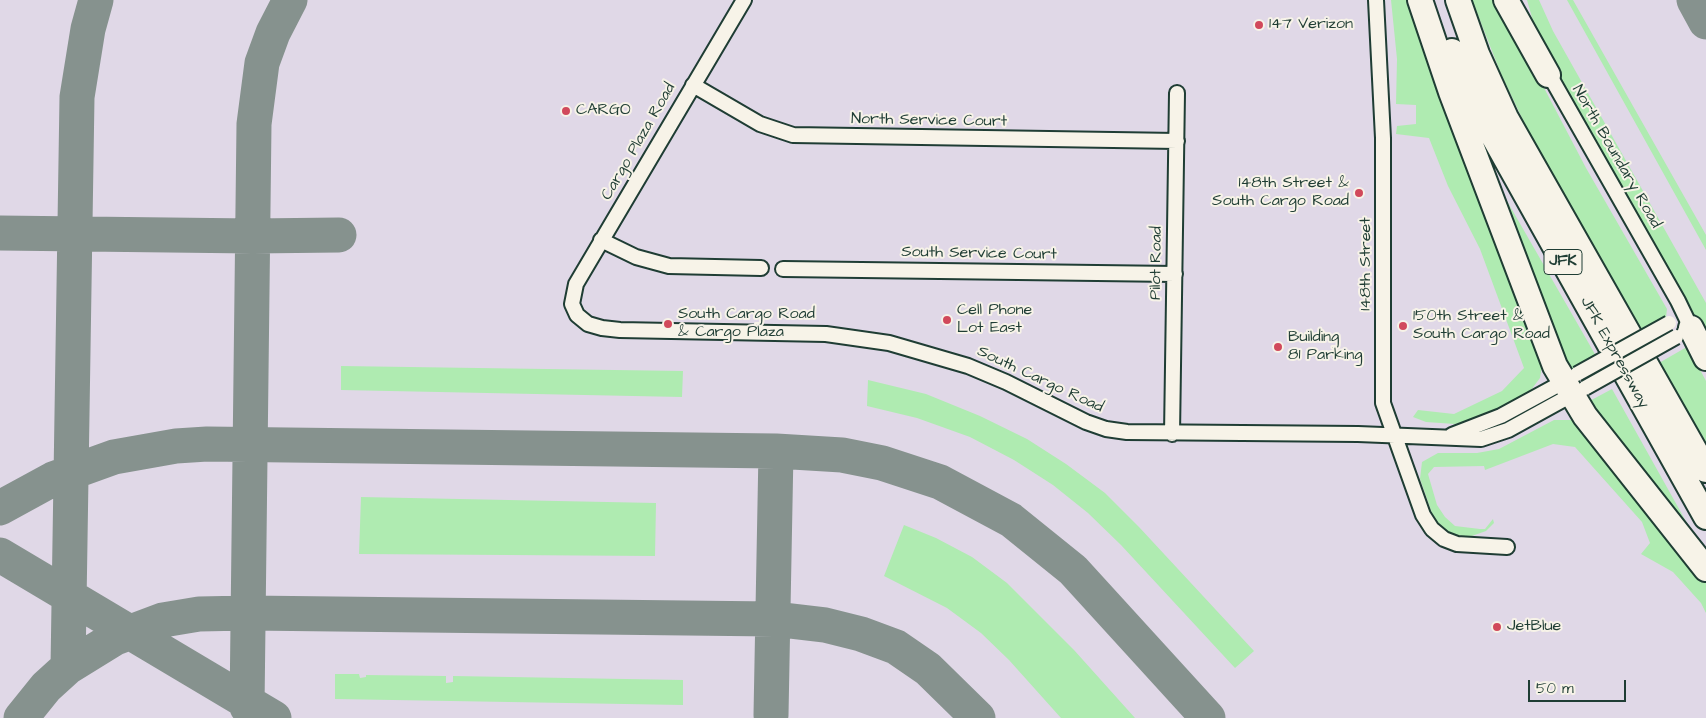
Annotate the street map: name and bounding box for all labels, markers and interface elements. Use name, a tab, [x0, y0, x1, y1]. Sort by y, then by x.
place label: 147 Verizon	[1269, 15, 1353, 35]
marker: 147 Verizon	[1253, 19, 1265, 31]
street label: Cargo Plaza Road	[598, 80, 680, 204]
street label: North Boundary Road	[1567, 82, 1665, 232]
place label: CARGO	[576, 101, 631, 121]
marker: CARGO	[560, 105, 572, 117]
street label: North Service Court	[851, 110, 1007, 132]
place label: 148th Street & South Cargo Road	[1212, 174, 1349, 212]
marker: 148th Street & South Cargo Road	[1353, 187, 1365, 199]
street label: 148th Street	[1357, 217, 1377, 311]
street label: Pilot Road	[1147, 226, 1167, 300]
street label: South Service Court	[901, 243, 1057, 265]
road number: JFK	[1544, 250, 1582, 274]
street label: JFK Expressway	[1575, 294, 1653, 412]
place label: Cell Phone Lot East	[957, 301, 1032, 339]
place label: South Cargo Road & Cargo Plaza	[678, 305, 815, 343]
place label: 150th Street & South Cargo Road	[1413, 307, 1550, 345]
marker: Cell Phone Lot East	[941, 314, 953, 326]
marker: South Cargo Road & Cargo Plaza	[662, 318, 674, 330]
marker: 150th Street & South Cargo Road	[1397, 320, 1409, 332]
place label: Building 81 Parking	[1288, 328, 1362, 366]
marker: Building 81 Parking	[1272, 341, 1284, 353]
street label: South Cargo Road	[974, 342, 1106, 418]
place label: JetBlue	[1507, 617, 1561, 637]
marker: JetBlue	[1491, 621, 1503, 633]
scale bar	[1531, 670, 1628, 702]
text: 50 m	[1536, 678, 1574, 699]

